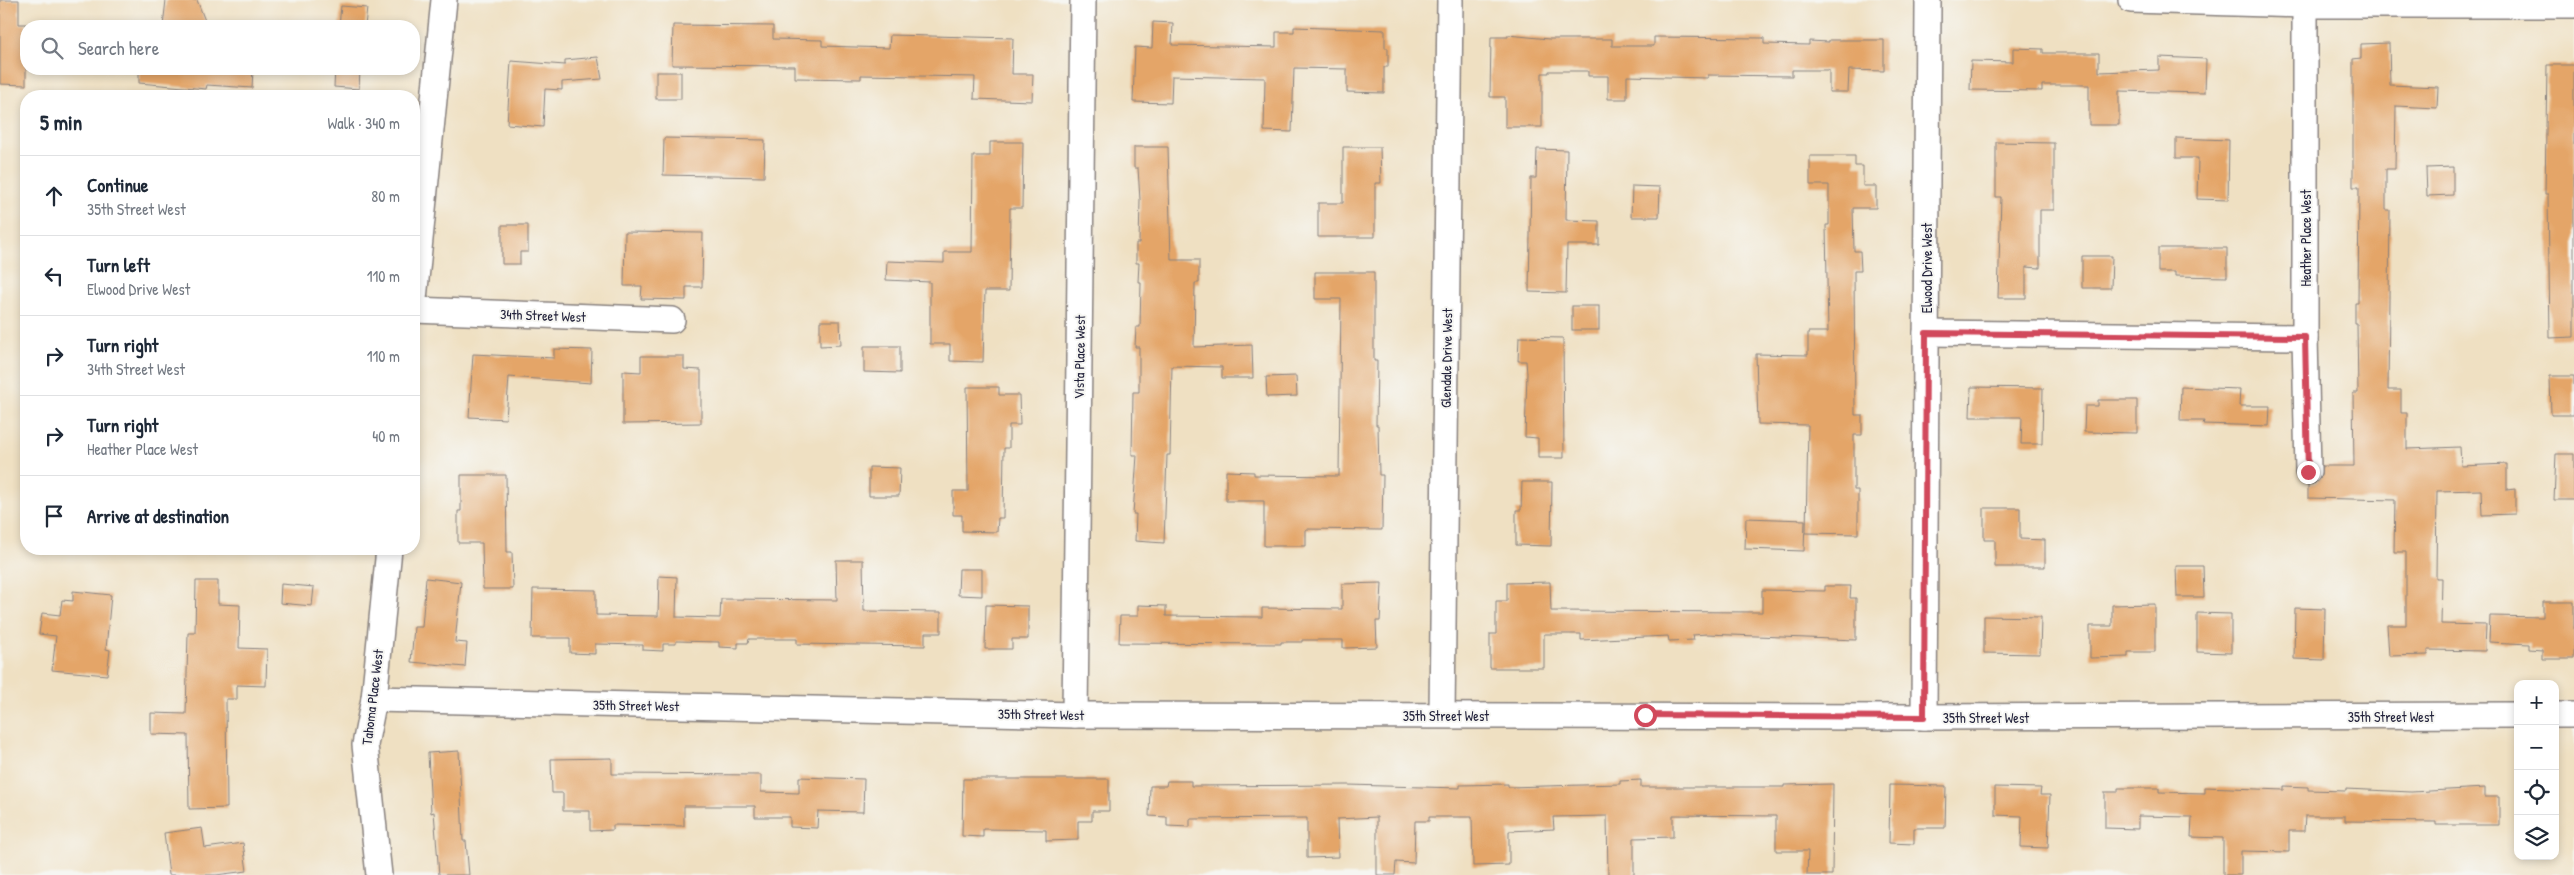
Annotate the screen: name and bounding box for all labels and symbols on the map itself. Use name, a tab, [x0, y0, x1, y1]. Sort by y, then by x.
street label: Heather Place West	[2296, 189, 2315, 287]
street label: Elwood Drive West	[1917, 223, 1936, 313]
street label: 34th Street West	[500, 304, 586, 326]
street label: Glendale Drive West	[1436, 308, 1456, 408]
street label: Vista Place West	[1069, 314, 1089, 399]
route end	[2297, 461, 2320, 484]
street label: Tahoma Place West	[357, 648, 387, 746]
street label: 35th Street West	[593, 695, 680, 715]
street label: 35th Street West	[998, 704, 1085, 724]
route start	[1634, 704, 1657, 727]
street label: 35th Street West	[1403, 706, 1489, 725]
street label: 35th Street West	[2348, 707, 2434, 726]
street label: 35th Street West	[1943, 708, 2029, 727]

